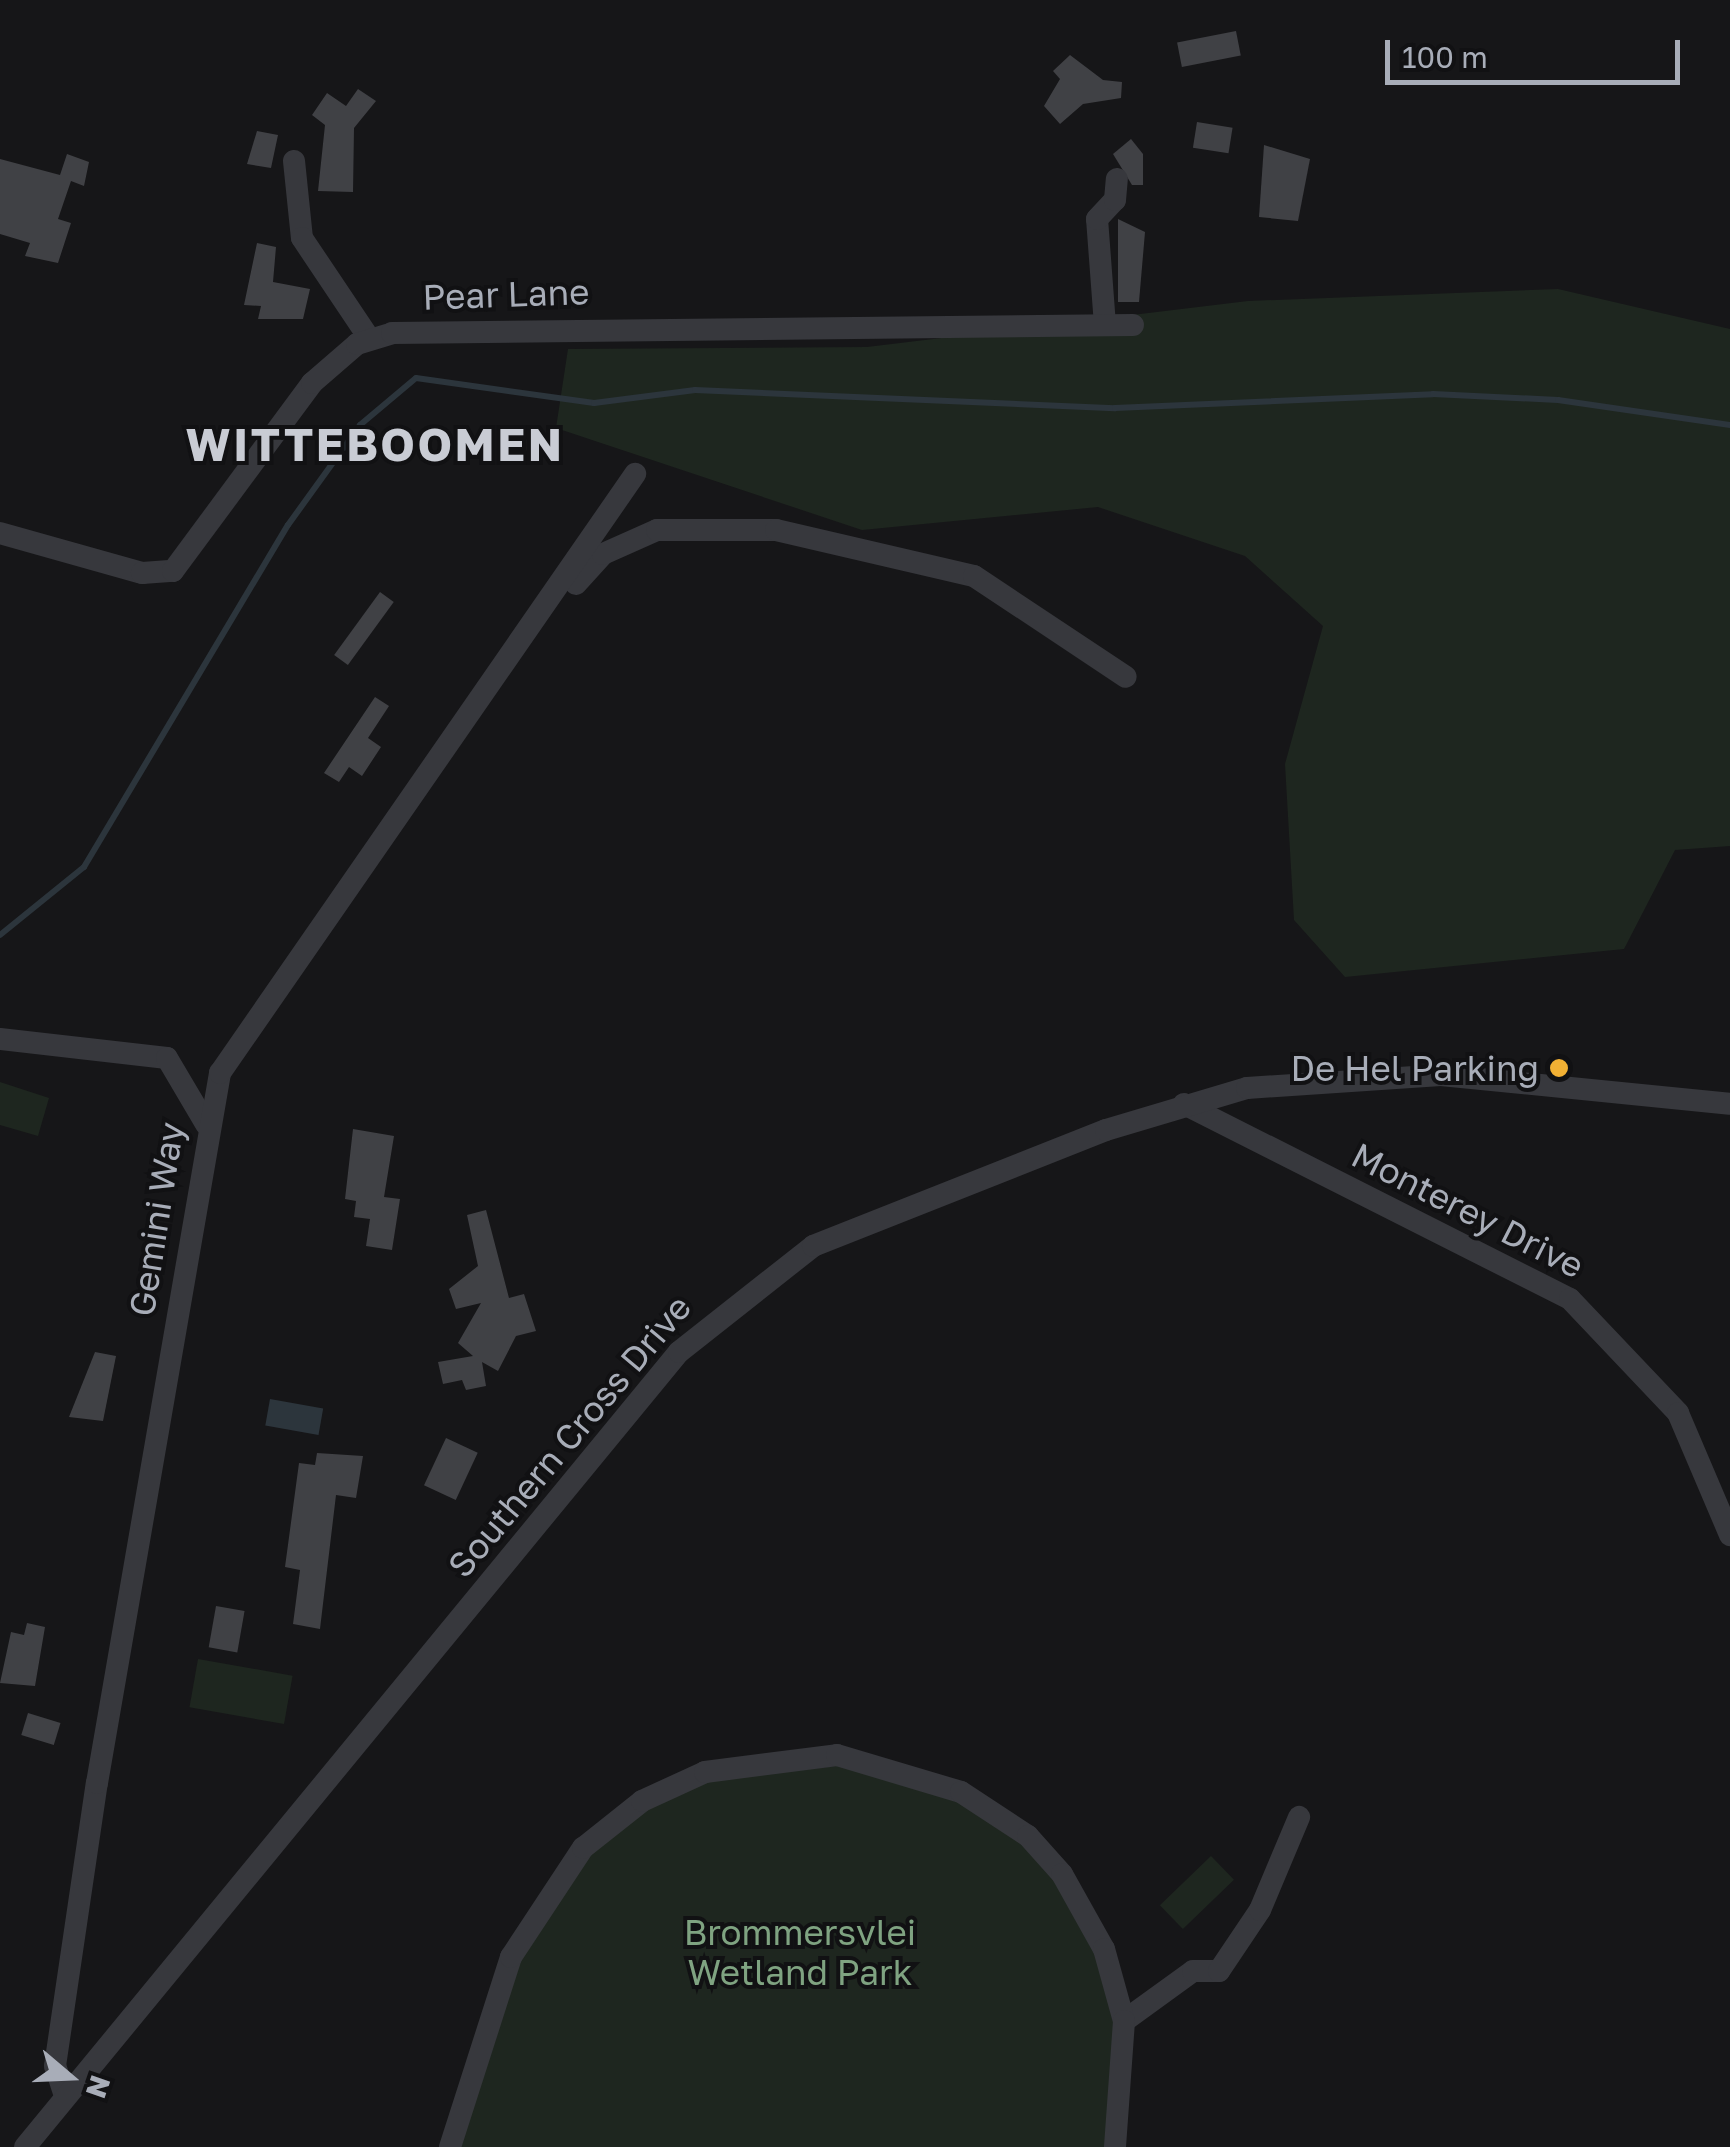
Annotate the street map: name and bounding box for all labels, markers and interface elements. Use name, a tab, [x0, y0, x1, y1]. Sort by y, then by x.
scale bar	[1390, 20, 1685, 82]
text: 100 m	[1402, 39, 1488, 75]
street label: Pear Lane	[422, 270, 590, 318]
district label: WITTEBOOMEN	[186, 418, 564, 472]
place label: De Hel Parking	[1290, 1047, 1539, 1089]
marker: De Hel Parking	[1548, 1057, 1570, 1079]
street label: Gemini Way	[120, 1119, 192, 1319]
street label: Monterey Drive	[1345, 1134, 1591, 1286]
street label: Southern Cross Drive	[439, 1287, 699, 1585]
park label: Brommersvlei Wetland Park	[684, 1911, 916, 1993]
north arrow	[20, 2027, 120, 2127]
text: N	[80, 2071, 118, 2102]

